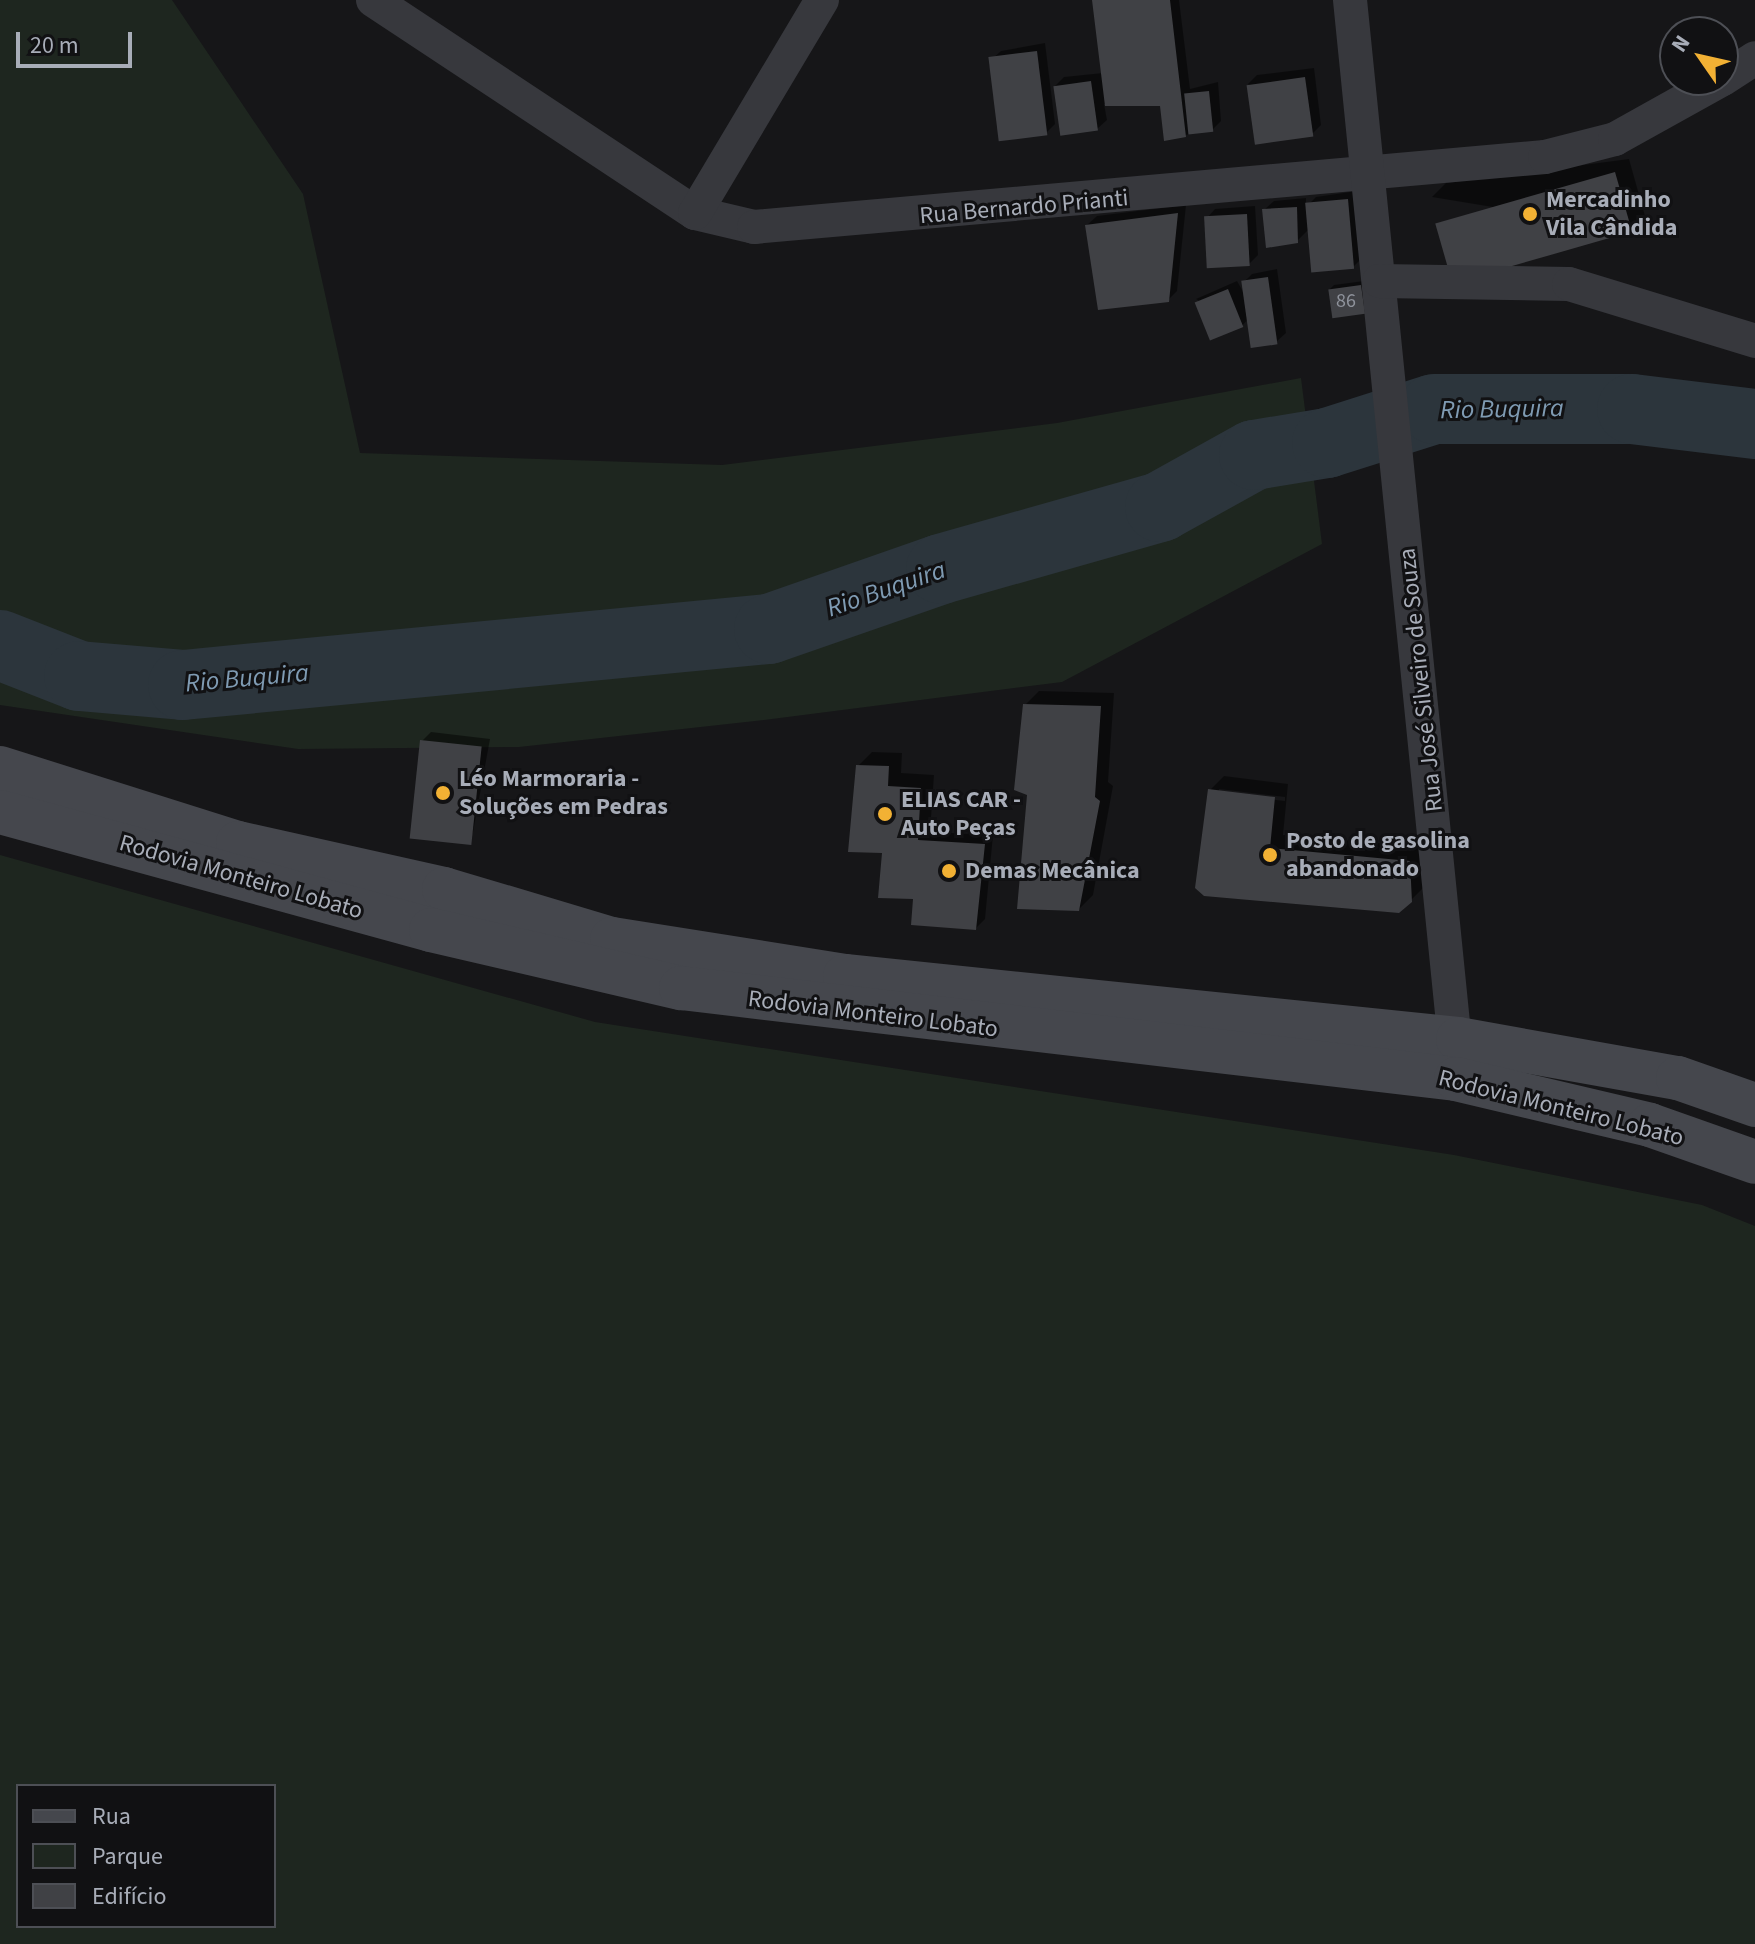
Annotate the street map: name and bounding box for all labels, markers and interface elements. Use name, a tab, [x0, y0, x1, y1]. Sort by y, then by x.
scale bar	[20, 16, 136, 66]
north arrow	[1659, 16, 1739, 96]
text: 20 m	[30, 28, 79, 63]
text: N	[1663, 29, 1698, 59]
street label: Rua Bernardo Prianti	[918, 184, 1130, 230]
place label: Mercadinho Vila Cândida	[1546, 186, 1677, 242]
marker: Mercadinho Vila Cândida	[1521, 205, 1539, 223]
house number: 86	[1336, 289, 1356, 313]
water label: Rio Buquira	[1440, 392, 1564, 426]
street label: Rua José Silveiro de Souza	[1393, 547, 1449, 813]
water label: Rio Buquira	[822, 554, 950, 624]
water label: Rio Buquira	[184, 657, 310, 699]
place label: Léo Marmoraria - Soluções em Pedras	[459, 765, 668, 821]
marker: Léo Marmoraria - Soluções em Pedras	[434, 784, 452, 802]
place label: ELIAS CAR - Auto Peças	[901, 786, 1021, 842]
marker: ELIAS CAR - Auto Peças	[876, 805, 894, 823]
place label: Posto de gasolina abandonado	[1286, 827, 1470, 883]
street label: Rodovia Monteiro Lobato	[116, 828, 366, 926]
marker: Posto de gasolina abandonado	[1261, 846, 1279, 864]
place label: Demas Mecânica	[965, 857, 1140, 885]
marker: Demas Mecânica	[940, 862, 958, 880]
street label: Rodovia Monteiro Lobato	[746, 984, 1000, 1044]
street label: Rodovia Monteiro Lobato	[1435, 1064, 1687, 1152]
legend	[16, 1784, 276, 1928]
text: Rua	[92, 1799, 131, 1834]
text: Parque	[92, 1839, 163, 1874]
text: Edifício	[92, 1879, 166, 1914]

